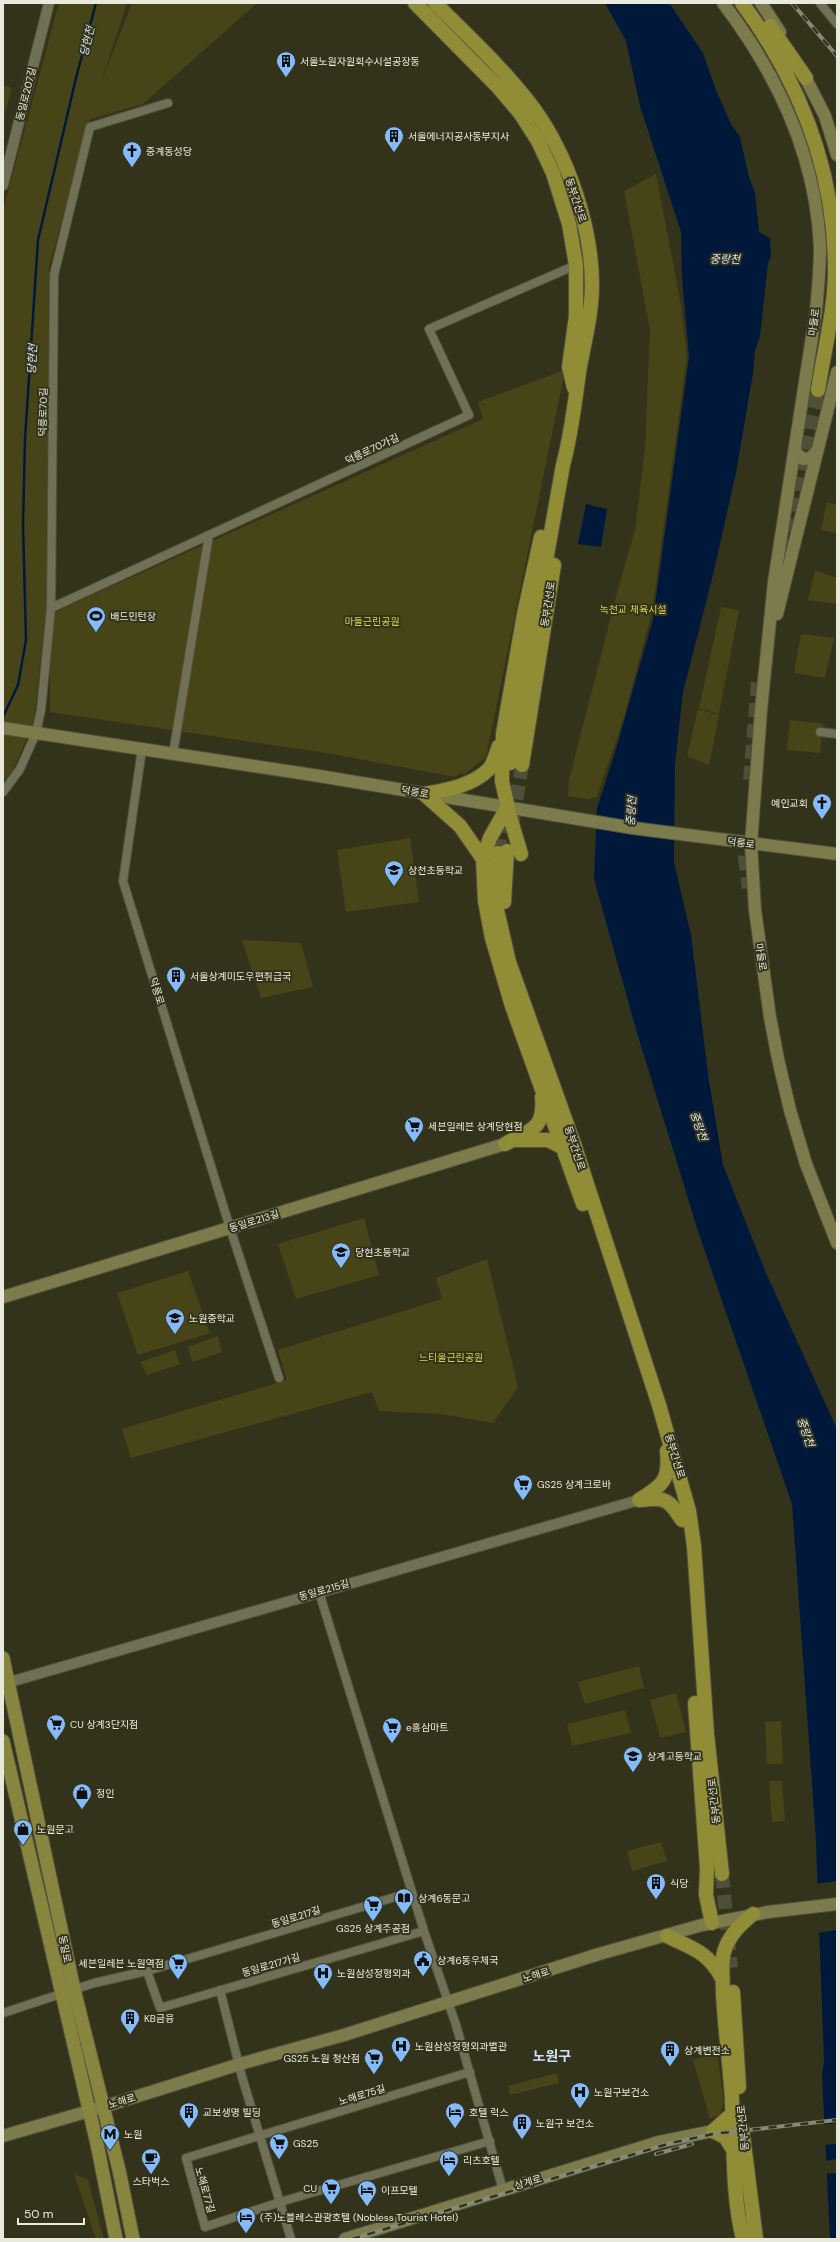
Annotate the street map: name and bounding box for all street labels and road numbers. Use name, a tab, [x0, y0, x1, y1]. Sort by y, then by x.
street label: 동일로207길	[13, 66, 39, 122]
street label: 동부간선로	[563, 176, 589, 224]
street label: 마들로	[806, 307, 822, 337]
street label: 덕릉로70길	[36, 387, 50, 437]
street label: 덕릉로70가길	[343, 431, 401, 467]
street label: 동부간선로	[538, 580, 558, 628]
street label: 덕릉로	[400, 783, 430, 801]
street label: 덕릉로	[726, 835, 756, 851]
street label: 마들로	[753, 942, 769, 972]
street label: 덕릉로	[147, 976, 167, 1006]
street label: 동부간선로	[562, 1124, 588, 1172]
street label: 동일로213길	[227, 1207, 281, 1235]
street label: 동부간선로	[662, 1432, 688, 1480]
street label: 동일로215길	[297, 1577, 351, 1603]
street label: 동부간선로	[705, 1777, 723, 1825]
street label: 동일로217길	[270, 1903, 322, 1931]
street label: 동일로	[56, 1934, 74, 1964]
street label: 동일로217가길	[240, 1950, 302, 1980]
street label: 노해로	[521, 1965, 551, 1985]
street label: 노해로75길	[337, 2082, 387, 2108]
street label: 노해로	[107, 2091, 137, 2111]
street label: 동부간선로	[735, 2105, 751, 2151]
street label: 노해로77길	[192, 2165, 218, 2215]
street label: 상계로	[513, 2172, 543, 2192]

